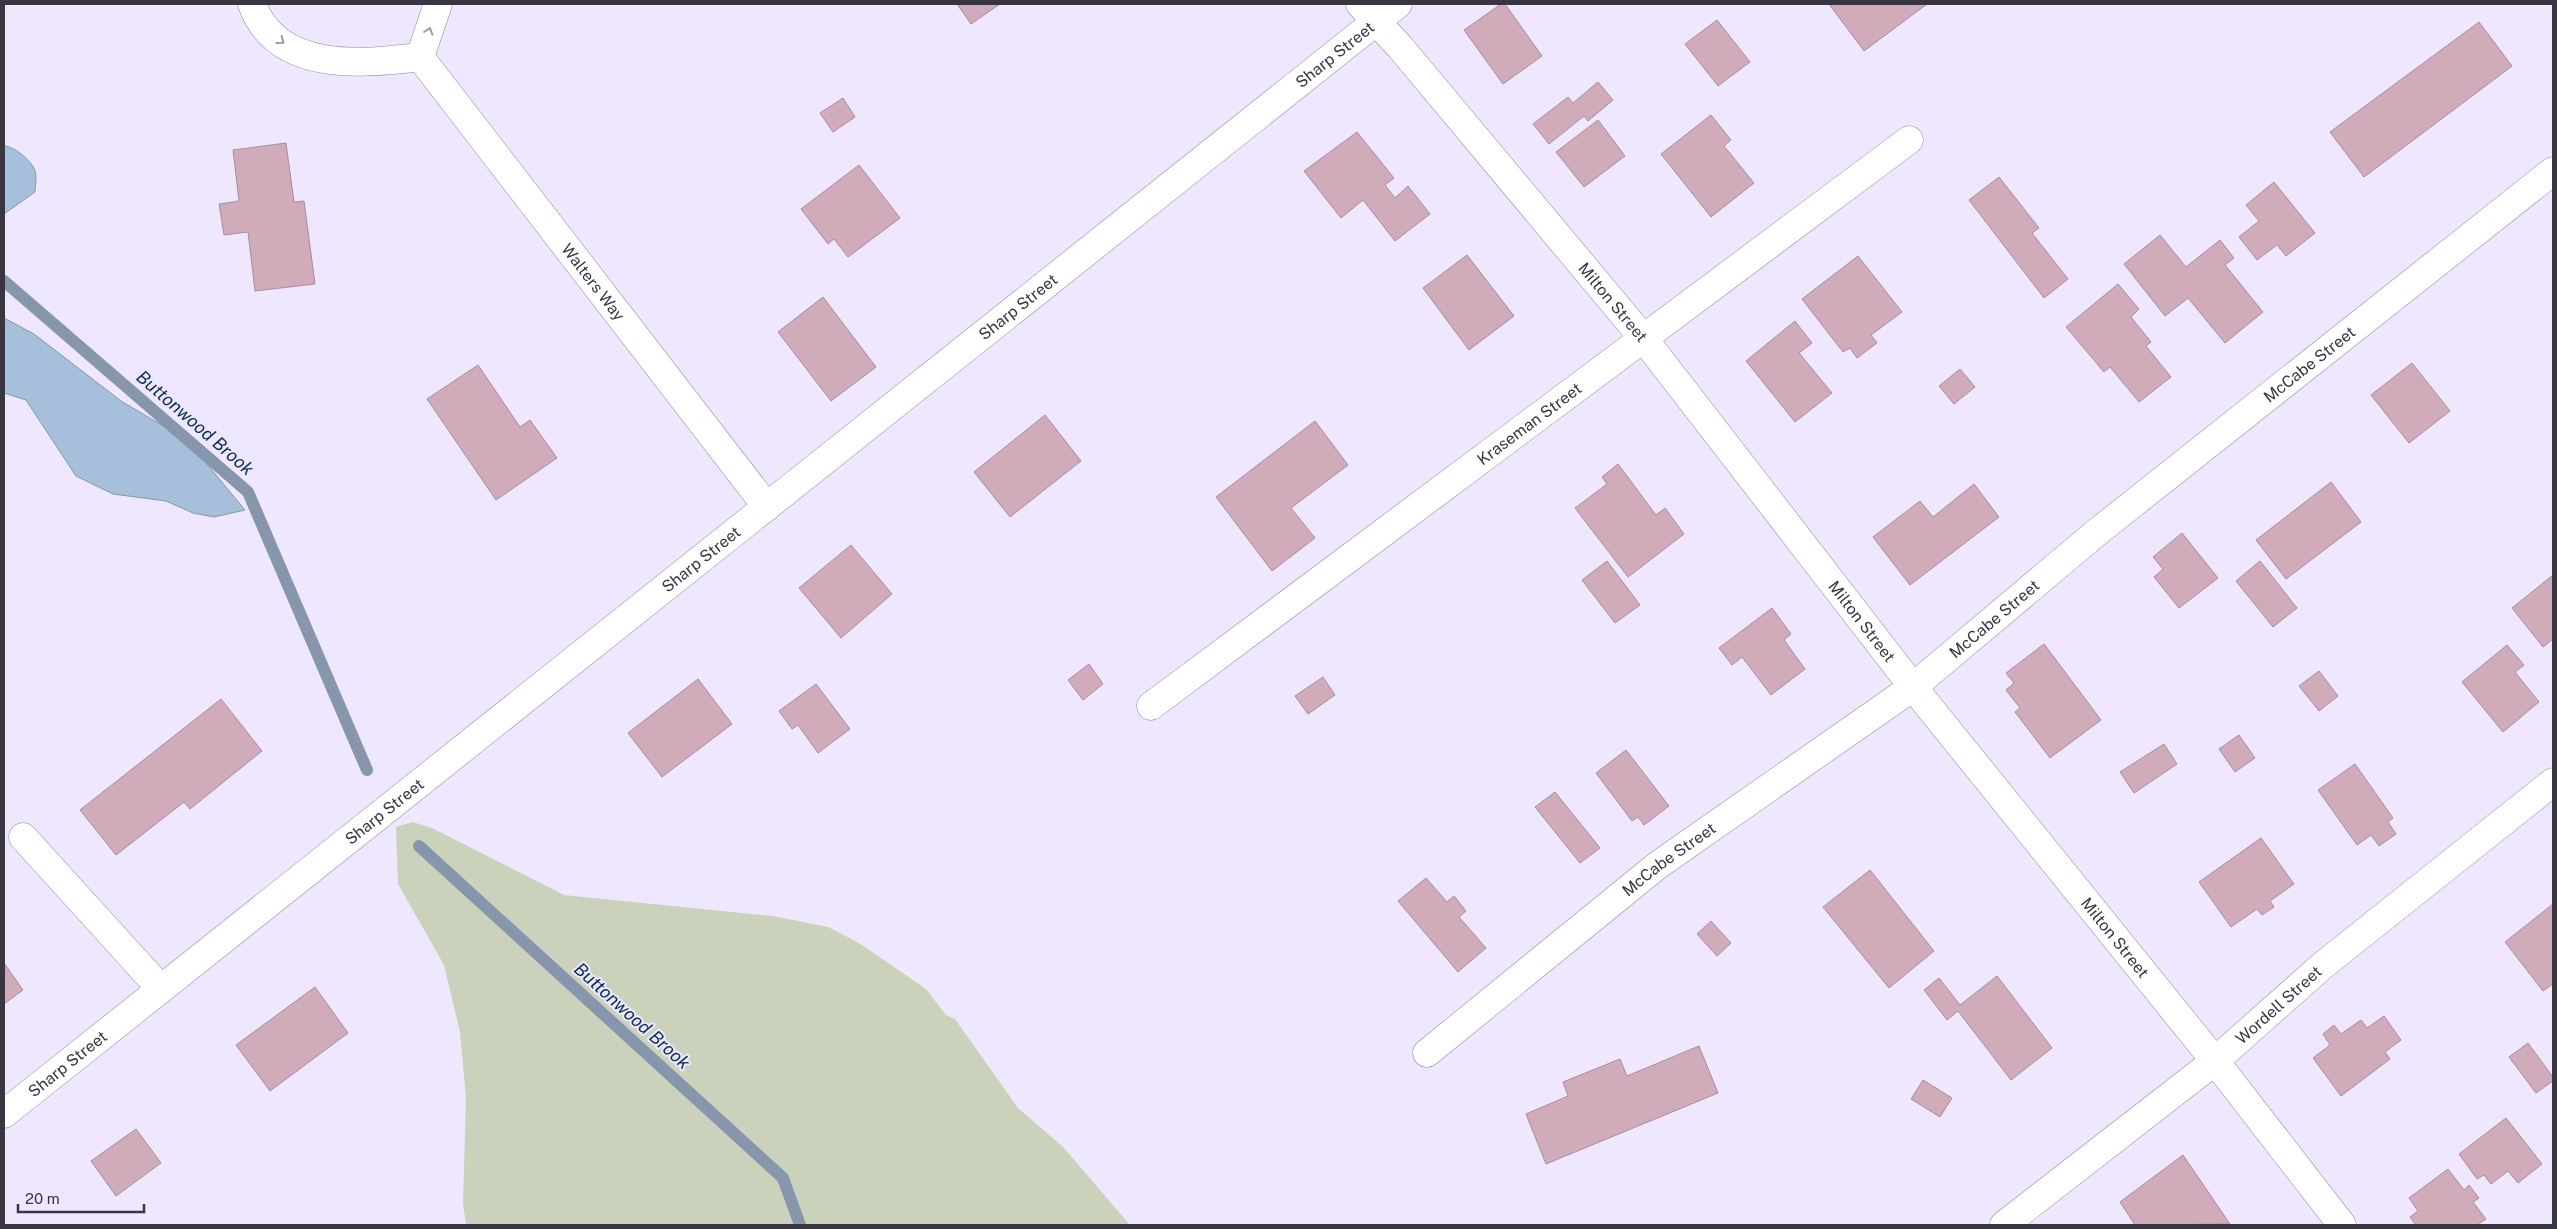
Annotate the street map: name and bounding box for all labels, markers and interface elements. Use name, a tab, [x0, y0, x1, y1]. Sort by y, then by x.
street label: Sharp Street	[1292, 18, 1378, 92]
one-way arrow	[423, 27, 433, 35]
one-way arrow	[275, 35, 285, 44]
street label: Walters Way	[557, 240, 629, 325]
street label: Milton Street	[1574, 259, 1651, 346]
street label: Sharp Street	[975, 270, 1061, 344]
street label: McCabe Street	[2260, 322, 2359, 407]
water label: Buttonwood Brook	[132, 366, 259, 479]
street label: Kraseman Street	[1474, 379, 1585, 469]
street label: Sharp Street	[658, 522, 744, 596]
street label: McCabe Street	[1946, 576, 2043, 662]
street label: Milton Street	[1824, 577, 1899, 666]
street label: Sharp Street	[341, 775, 428, 849]
street label: McCabe Street	[1618, 819, 1720, 900]
street label: Milton Street	[2077, 894, 2153, 982]
water label: Buttonwood Brook	[570, 958, 695, 1073]
street label: Wordell Street	[2232, 962, 2326, 1048]
street label: Sharp Street	[25, 1027, 111, 1101]
scale bar	[18, 1182, 144, 1214]
text: 20 m	[25, 1190, 60, 1207]

